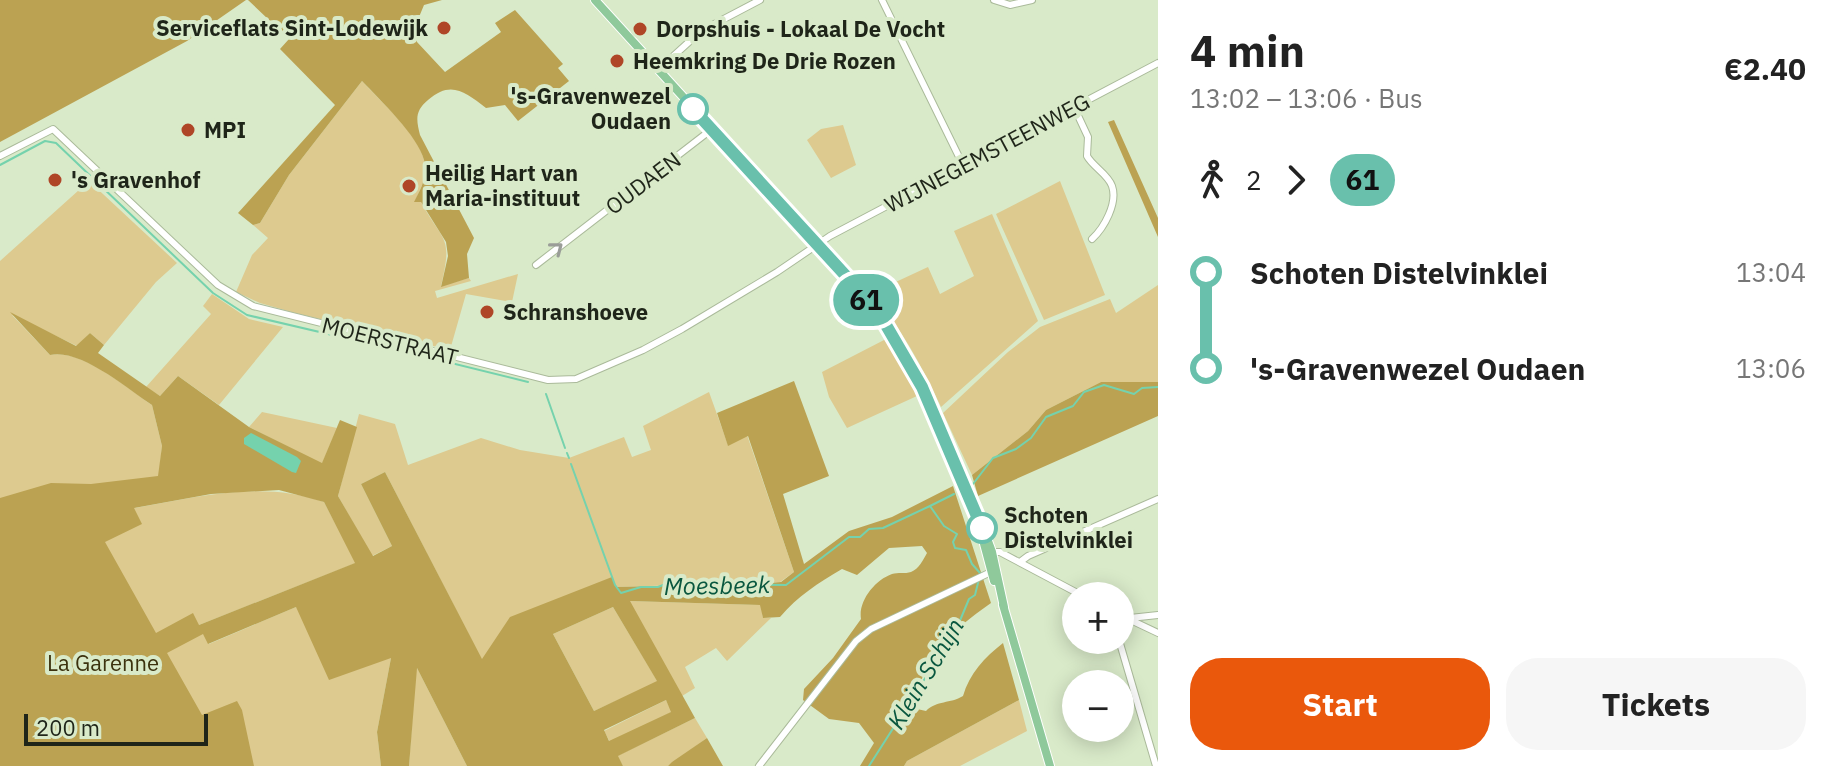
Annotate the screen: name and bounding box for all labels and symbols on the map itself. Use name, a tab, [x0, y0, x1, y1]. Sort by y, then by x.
place label: Serviceflats Sint-Lodewijk	[156, 13, 428, 42]
place label: Dorpshuis - Lokaal De Vocht	[656, 14, 945, 43]
marker: Serviceflats Sint-Lodewijk	[435, 19, 453, 37]
marker: Dorpshuis - Lokaal De Vocht	[631, 20, 649, 38]
place label: Heemkring De Drie Rozen	[633, 46, 896, 75]
marker: Heemkring De Drie Rozen	[608, 52, 626, 70]
place label: 's-Gravenwezel Oudaen	[510, 81, 671, 135]
street label: WIJNEGEMSTEENWEG	[879, 86, 1094, 219]
marker: 's-Gravenwezel Oudaen	[678, 94, 708, 124]
place label: MPI	[204, 115, 246, 144]
marker: MPI	[179, 121, 197, 139]
street label: OUDAEN	[599, 145, 686, 221]
place label: Heilig Hart van Maria-instituut	[425, 158, 580, 212]
place label: 's Gravenhof	[71, 165, 200, 194]
marker: 's Gravenhof	[46, 171, 64, 189]
marker: Heilig Hart van Maria-instituut	[400, 177, 418, 195]
one-way arrow	[549, 244, 563, 258]
line badge: 61	[830, 274, 902, 326]
place label: Schranshoeve	[503, 297, 648, 326]
marker: Schranshoeve	[478, 303, 496, 321]
street label: MOERSTRAAT	[319, 310, 462, 372]
place label: Schoten Distelvinklei	[1004, 500, 1133, 554]
marker: Schoten Distelvinklei	[967, 513, 997, 543]
water label: Moesbeek	[664, 568, 771, 602]
water label: Klein Schijn	[879, 612, 971, 735]
park label: La Garenne	[47, 648, 159, 677]
scale bar	[24, 710, 208, 746]

